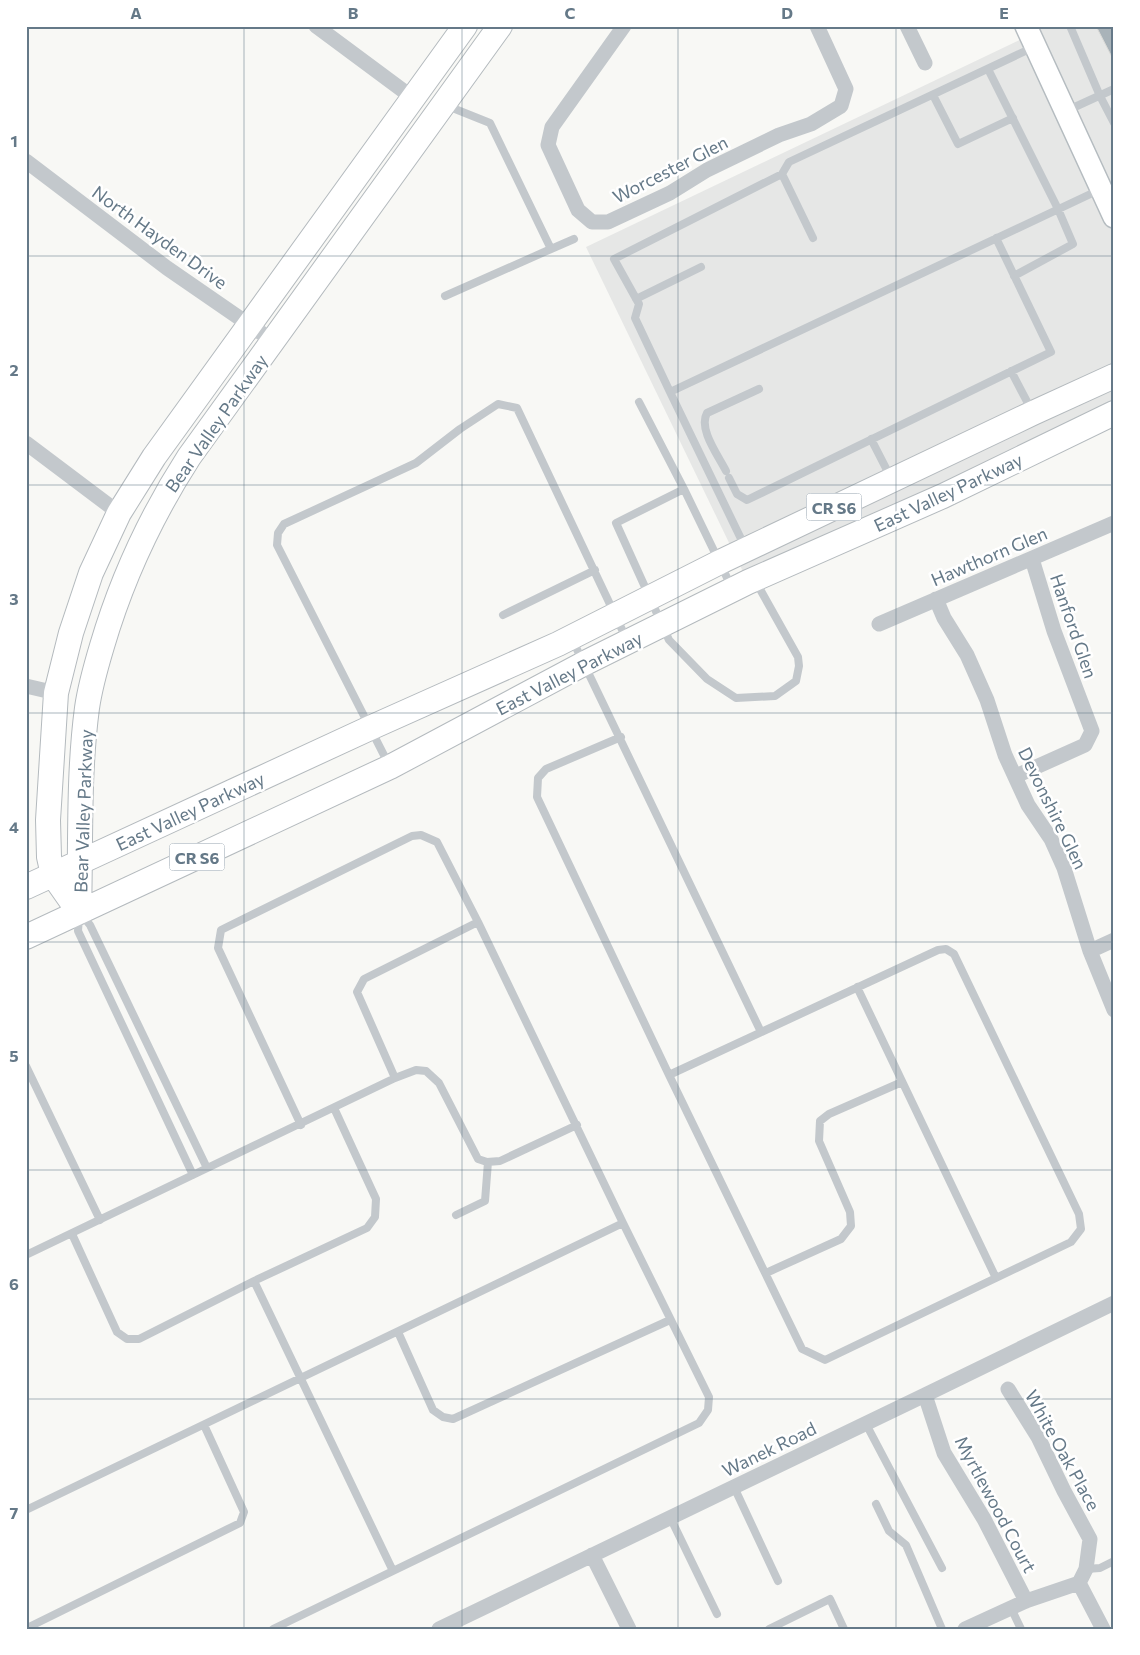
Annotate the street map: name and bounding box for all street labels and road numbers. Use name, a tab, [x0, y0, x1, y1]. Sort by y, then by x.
street label: Worcester Glen	[609, 131, 731, 207]
street label: North Hayden Drive	[88, 181, 232, 293]
street label: Bear Valley Parkway	[160, 350, 272, 496]
street label: East Valley Parkway	[870, 448, 1026, 536]
road number: CR S6	[806, 494, 862, 520]
street label: Hawthorn Glen	[928, 522, 1050, 590]
street label: Hanford Glen	[1046, 571, 1102, 681]
street label: East Valley Parkway	[492, 627, 646, 719]
street label: Bear Valley Parkway	[69, 729, 97, 893]
street label: Devonshire Glen	[1014, 743, 1092, 873]
street label: East Valley Parkway	[112, 767, 268, 855]
road number: CR S6	[170, 844, 224, 870]
street label: White Oak Place	[1021, 1386, 1105, 1514]
street label: Wanek Road	[718, 1417, 820, 1481]
street label: Myrtlewood Court	[951, 1432, 1041, 1576]

